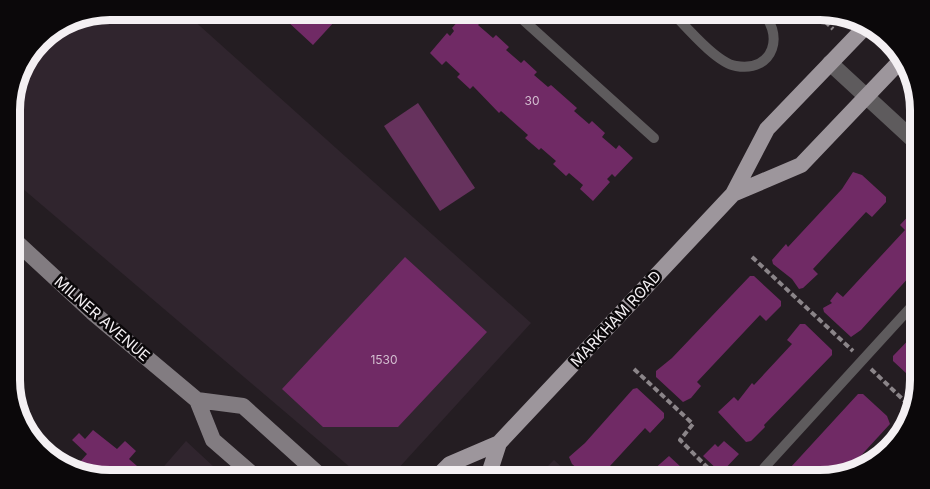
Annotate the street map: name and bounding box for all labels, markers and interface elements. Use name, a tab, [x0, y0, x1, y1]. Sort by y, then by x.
house number: 30	[525, 93, 539, 108]
street label: MARKHAM ROAD	[566, 267, 665, 371]
street label: MILNER AVENUE	[51, 272, 154, 365]
house number: 1530	[370, 352, 398, 367]

